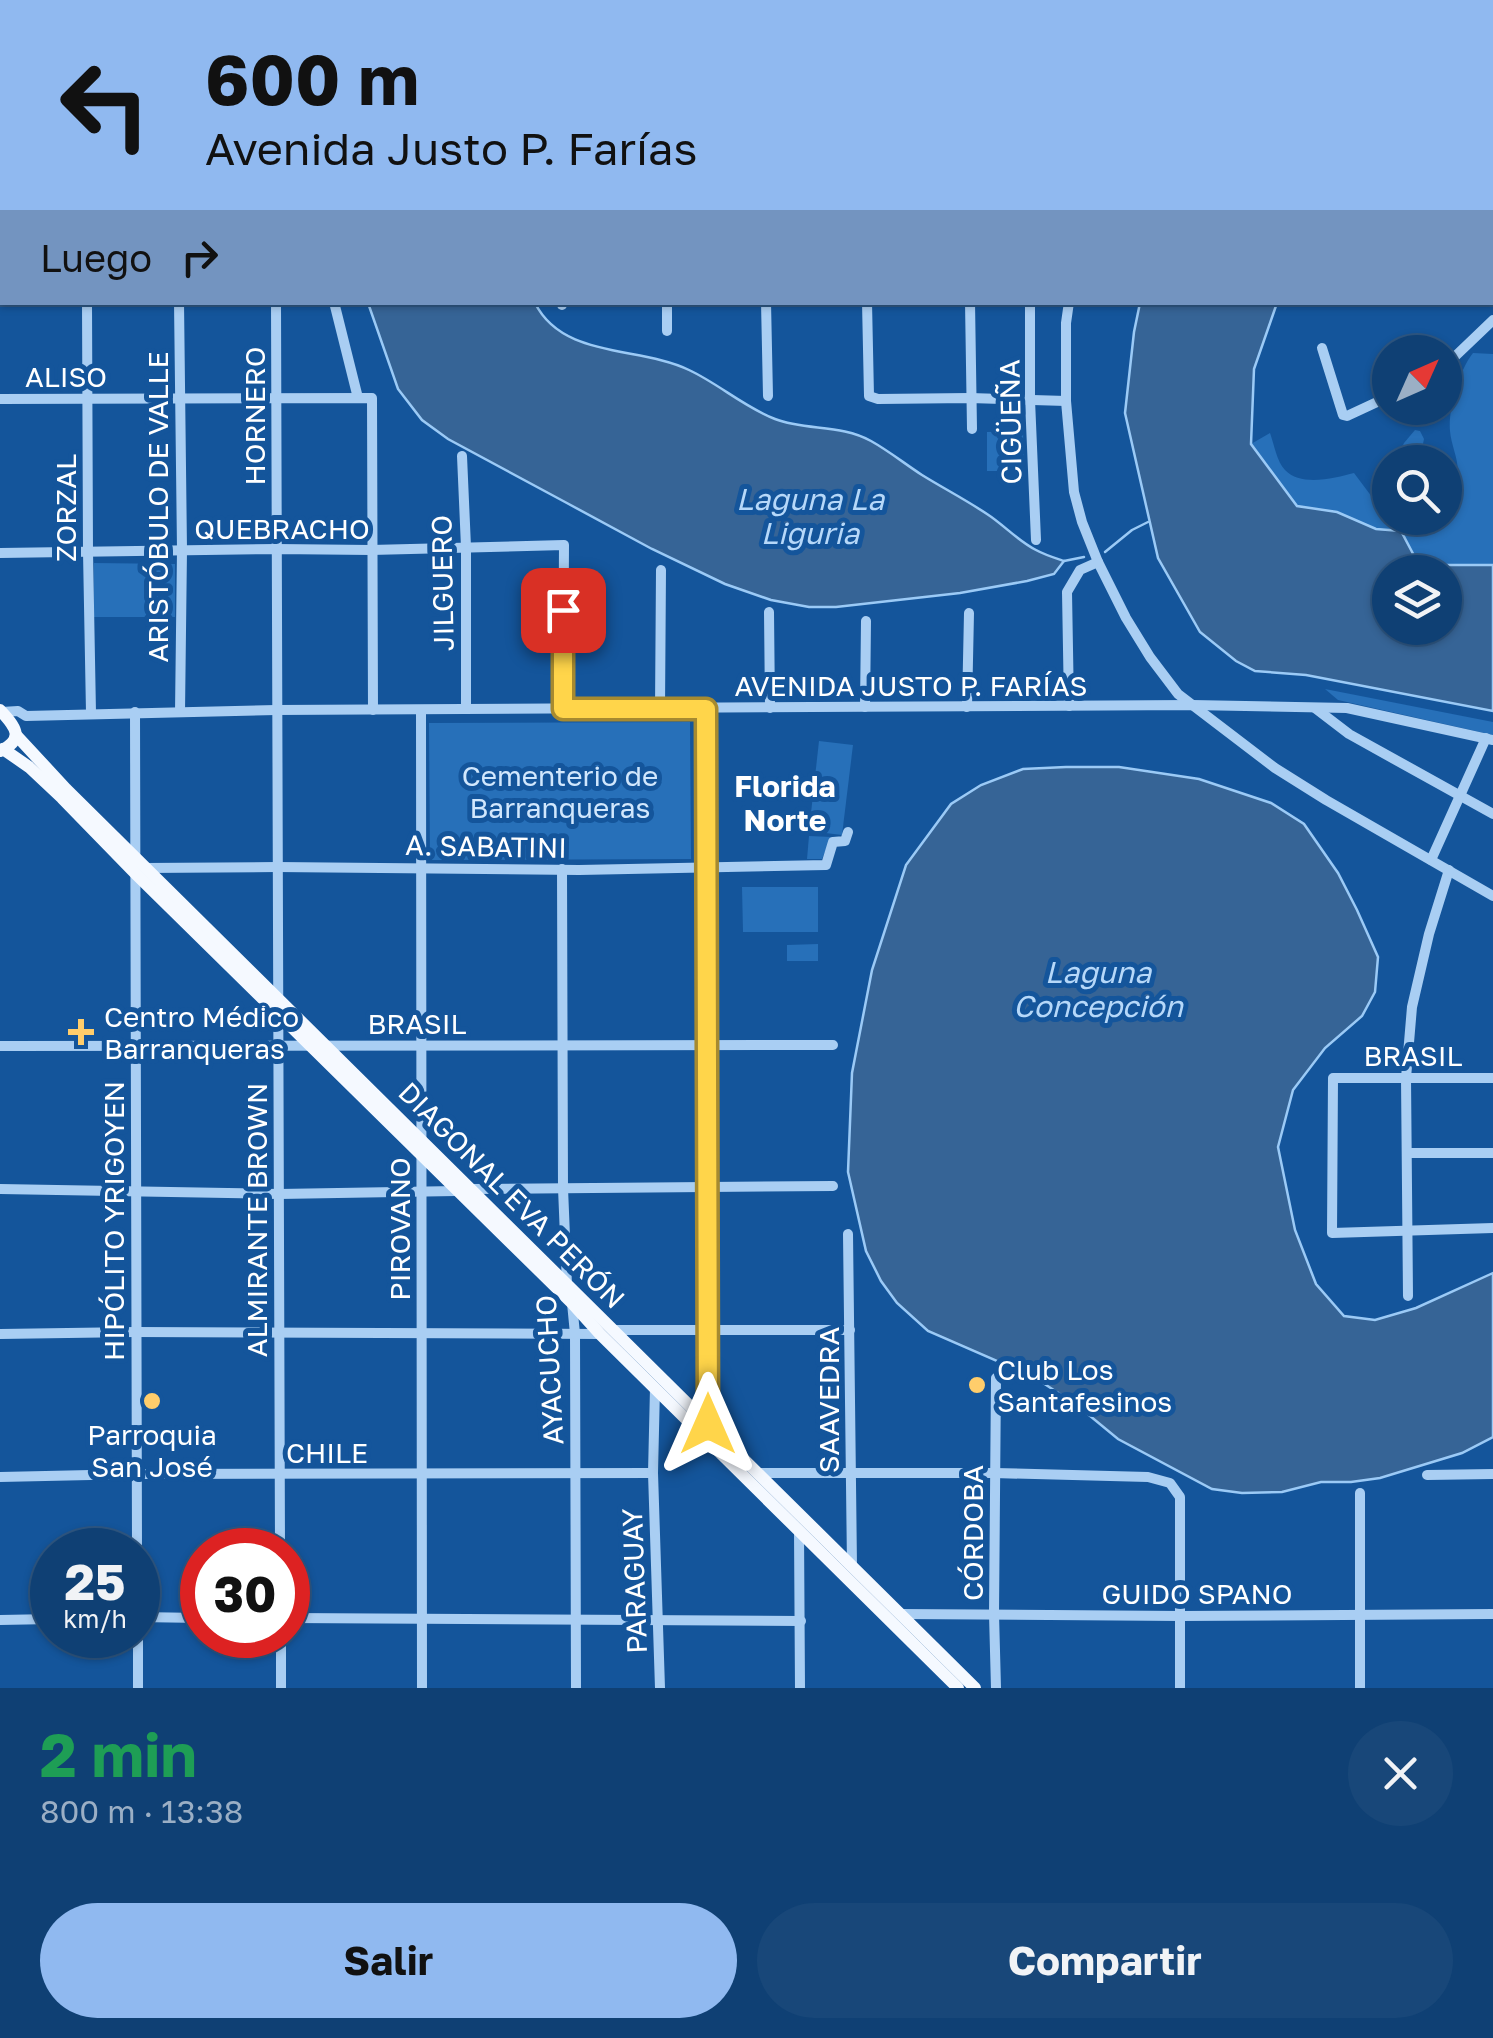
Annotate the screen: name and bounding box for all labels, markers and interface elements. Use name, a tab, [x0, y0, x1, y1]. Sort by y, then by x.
text: 600 m	[205, 36, 419, 120]
icon: left	[40, 40, 170, 170]
text: Avenida Justo P. Farías	[205, 121, 697, 175]
icon: right	[172, 230, 227, 285]
text: Luego	[40, 235, 152, 280]
north arrow	[1372, 335, 1462, 425]
map controls	[1372, 335, 1462, 645]
street label: HORNERO	[238, 346, 271, 486]
street label: ARISTÓBULO DE VALLE	[141, 351, 174, 663]
street label: CIGÜEÑA	[992, 359, 1028, 485]
street label: ALISO	[25, 360, 107, 393]
button: search	[1372, 445, 1462, 535]
street label: ZORZAL	[49, 454, 82, 562]
water label: Laguna La Liguria	[736, 481, 885, 551]
street label: QUEBRACHO	[194, 512, 370, 545]
street label: JILGUERO	[424, 515, 460, 651]
button: layers	[1372, 555, 1462, 645]
pin	[521, 568, 606, 653]
icon: arrive	[536, 583, 591, 638]
street label: AVENIDA JUSTO P. FARÍAS	[735, 669, 1087, 702]
park label: Cementerio de Barranqueras	[462, 759, 658, 824]
district label: Florida Norte	[734, 768, 836, 838]
street label: A. SABATINI	[405, 828, 567, 864]
water label: Laguna Concepción	[1013, 954, 1184, 1024]
place label: Centro Médico Barranqueras	[104, 1000, 299, 1065]
street label: BRASIL	[368, 1007, 467, 1040]
marker: Centro Médico Barranqueras	[68, 1019, 94, 1045]
street label: BRASIL	[1364, 1039, 1463, 1072]
street label: DIAGONAL EVA PERÓN	[392, 1075, 632, 1315]
street label: HIPÓLITO YRIGOYEN	[97, 1081, 130, 1361]
street label: ALMIRANTE BROWN	[240, 1083, 273, 1357]
street label: PIROVANO	[383, 1157, 416, 1301]
street label: AYACUCHO	[529, 1294, 569, 1446]
street label: SAAVEDRA	[812, 1327, 845, 1473]
place label: Club Los Santafesinos	[997, 1353, 1172, 1418]
position arrow	[656, 1372, 760, 1476]
marker: Club Los Santafesinos	[966, 1374, 988, 1396]
marker: Parroquia San José	[141, 1390, 163, 1412]
place label: Parroquia San José	[87, 1418, 217, 1483]
street label: CHILE	[286, 1436, 368, 1469]
street label: CÓRDOBA	[956, 1465, 989, 1601]
street label: PARAGUAY	[615, 1508, 653, 1654]
speed limit sign: 30	[180, 1528, 310, 1658]
text: 25	[64, 1551, 125, 1611]
street label: GUIDO SPANO	[1101, 1577, 1293, 1610]
text: km/h	[63, 1603, 127, 1634]
text: 2 min	[40, 1718, 197, 1790]
button: close	[1348, 1721, 1453, 1826]
text: 800 m · 13:38	[40, 1792, 243, 1830]
button: Salir	[40, 1903, 737, 2018]
button: Compartir	[757, 1903, 1453, 2018]

